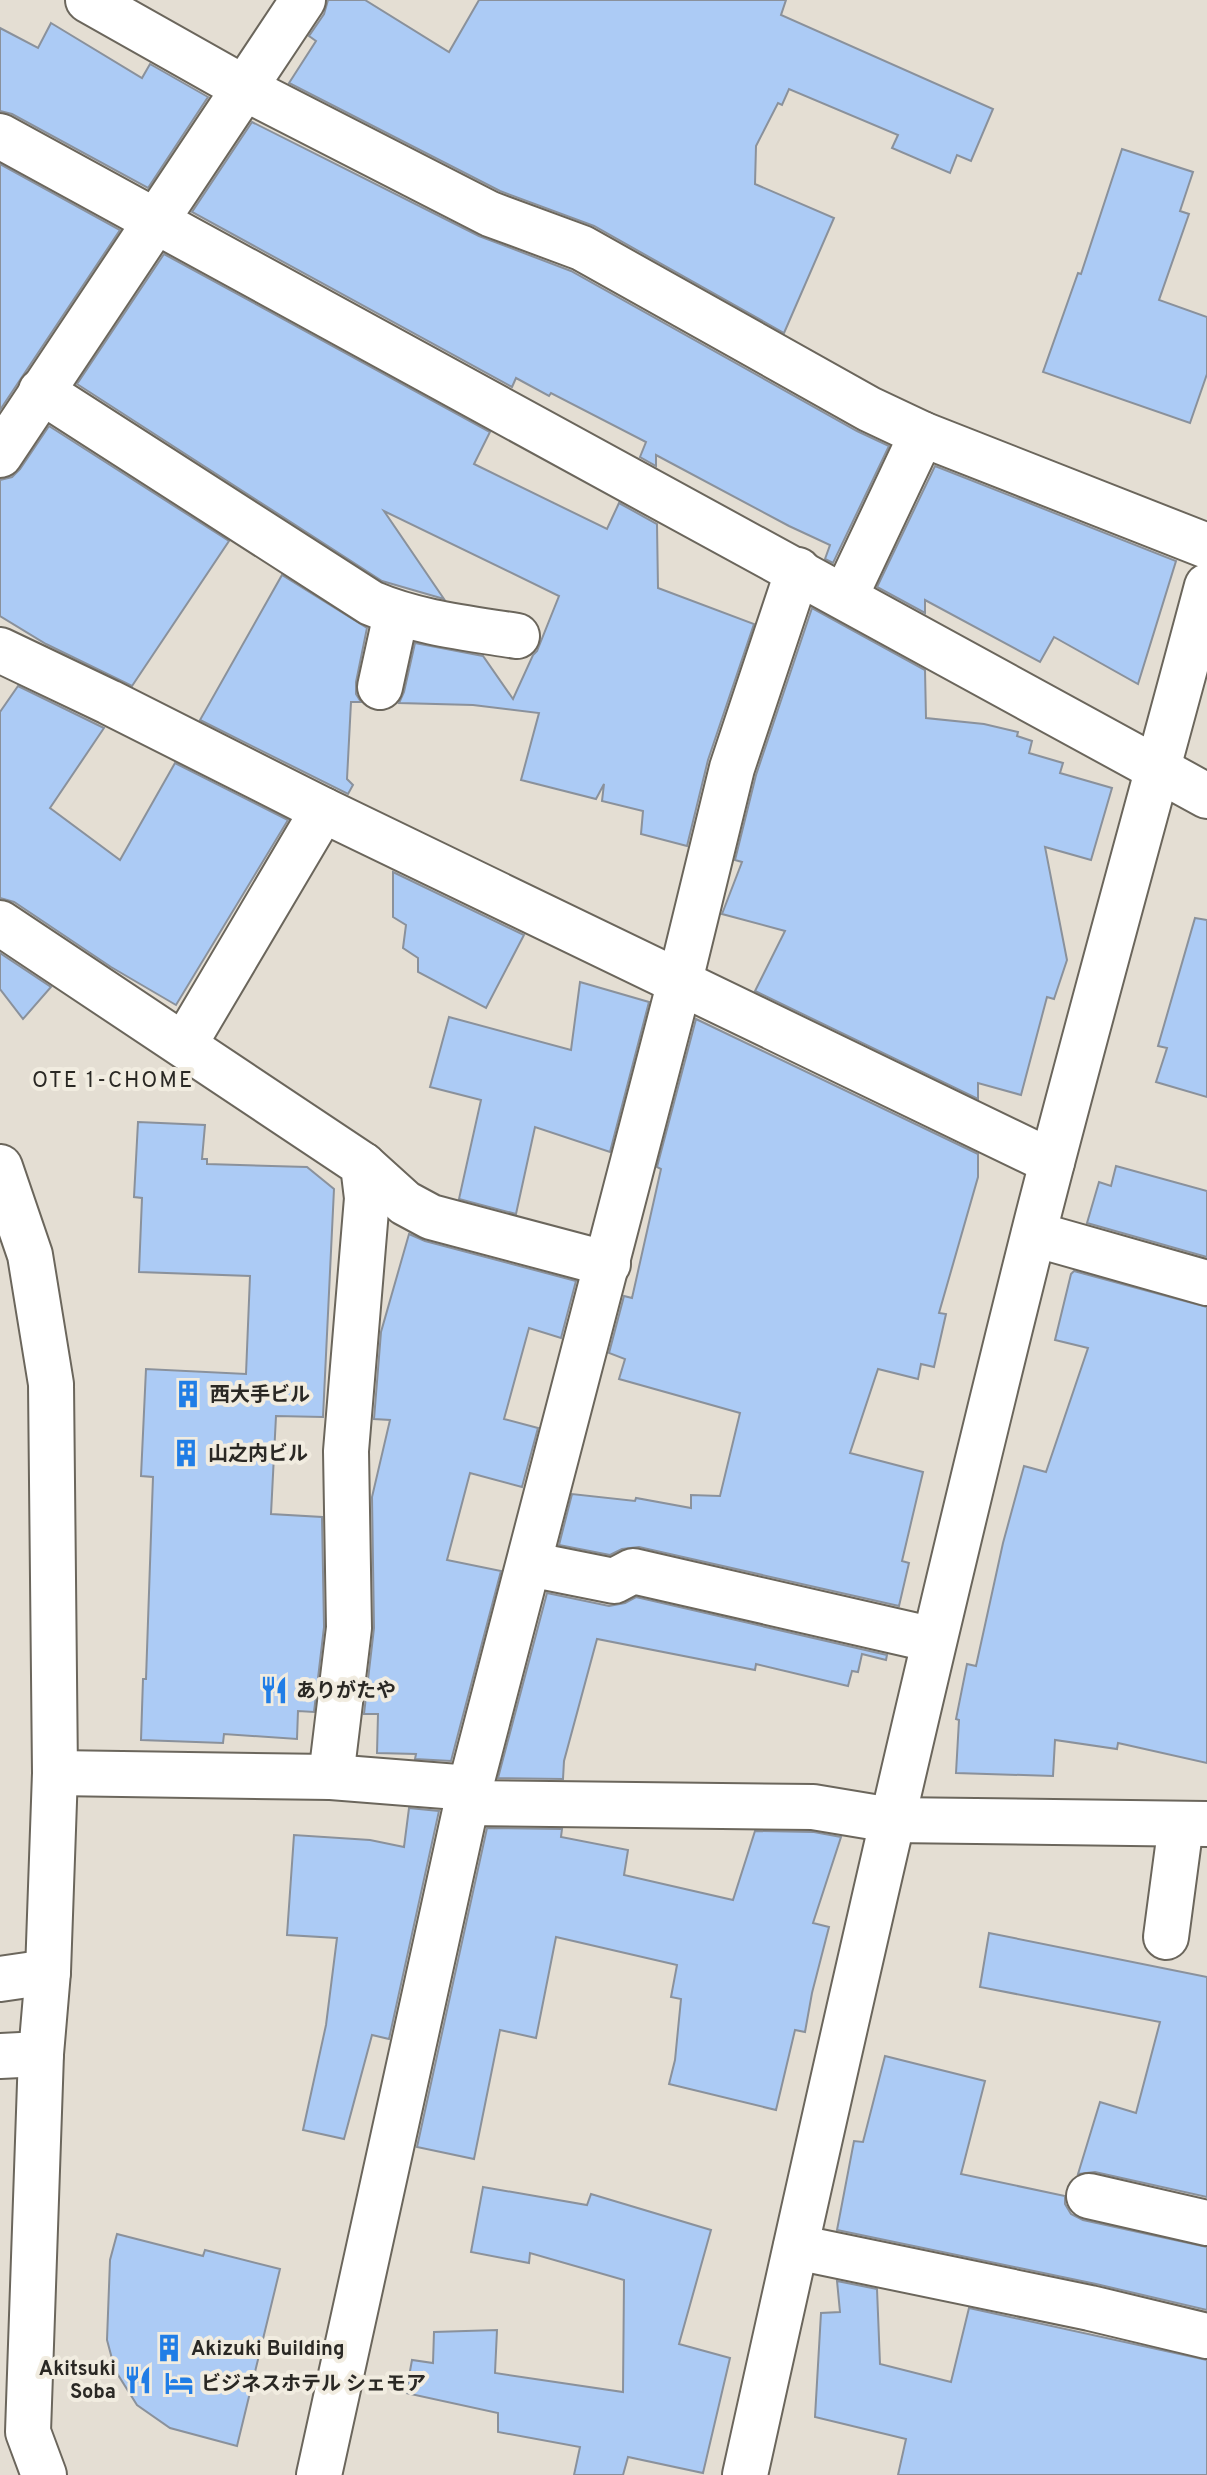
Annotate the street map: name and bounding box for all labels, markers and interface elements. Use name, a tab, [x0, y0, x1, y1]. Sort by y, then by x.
district label: OTE 1-CHOME	[32, 1068, 194, 1095]
building icon: 西大手ビル	[173, 1379, 203, 1409]
place label: 西大手ビル	[210, 1383, 310, 1409]
building icon: 山之内ビル	[171, 1438, 201, 1468]
place label: 山之内ビル	[208, 1442, 308, 1468]
restaurant icon: ありがたや	[259, 1675, 289, 1705]
place label: ありがたや	[296, 1679, 396, 1705]
building icon: Akizuki Building	[154, 2333, 184, 2363]
place label: Akizuki Building	[191, 2337, 345, 2363]
place label: Akitsuki Soba	[39, 2357, 116, 2406]
restaurant icon: Akitsuki Soba	[123, 2365, 153, 2395]
hotel icon: ビジネスホテル シェモア	[164, 2368, 194, 2398]
place label: ビジネスホテル シェモア	[201, 2372, 426, 2398]

